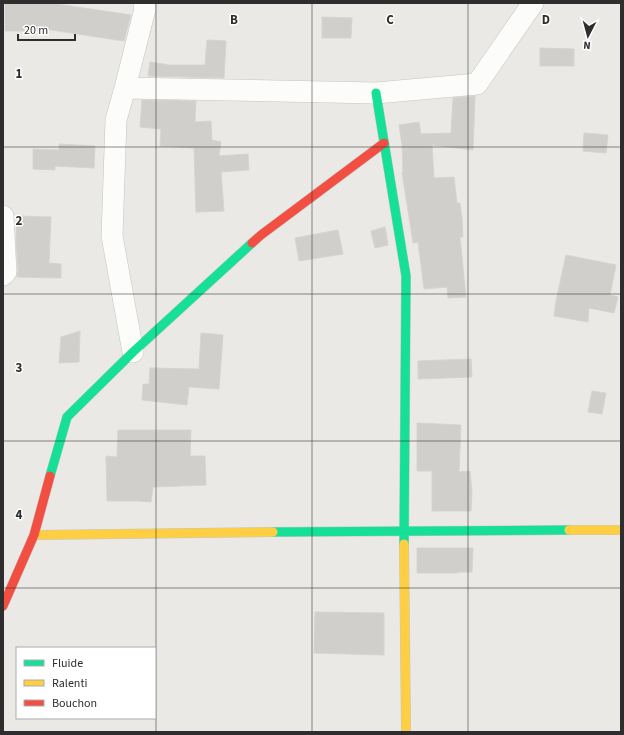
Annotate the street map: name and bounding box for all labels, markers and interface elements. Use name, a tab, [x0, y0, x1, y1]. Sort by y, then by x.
text: B	[230, 11, 238, 29]
text: C	[386, 11, 394, 29]
text: D	[542, 11, 550, 29]
scale bar	[18, 16, 75, 42]
north arrow	[568, 16, 608, 56]
text: 20 m	[24, 22, 48, 39]
text: N	[583, 38, 591, 53]
text: 1	[16, 65, 23, 83]
text: 2	[16, 212, 23, 230]
text: 3	[16, 359, 23, 377]
text: 4	[16, 506, 23, 524]
legend	[16, 647, 156, 719]
text: Fluide	[52, 655, 83, 672]
text: Ralenti	[52, 675, 87, 692]
text: Bouchon	[52, 695, 97, 712]

